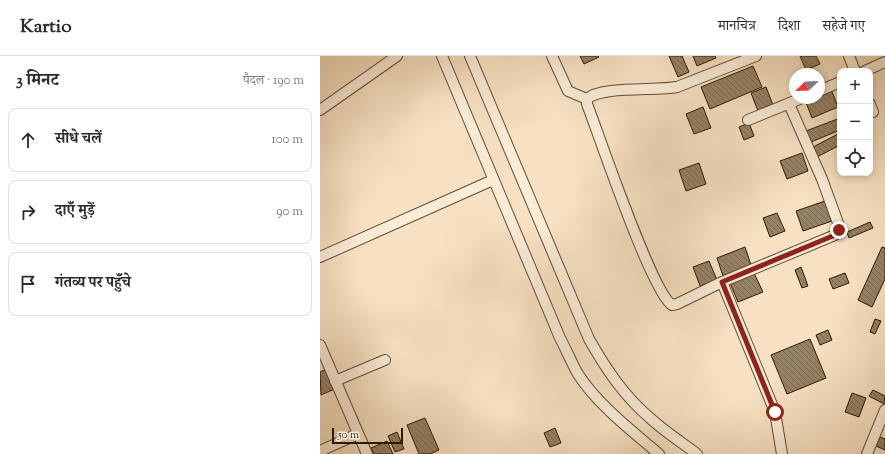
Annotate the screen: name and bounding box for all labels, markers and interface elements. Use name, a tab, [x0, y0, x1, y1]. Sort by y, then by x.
text: Kartio	[20, 14, 72, 41]
text: मानचित्र	[718, 17, 756, 37]
text: दिशा	[778, 17, 800, 37]
text: सहेजे गए	[822, 17, 865, 37]
north arrow	[789, 68, 825, 104]
map controls	[837, 68, 873, 176]
button: +	[837, 68, 873, 104]
text: 3 मिनट	[16, 69, 59, 93]
text: पैदल · 190 m	[243, 72, 304, 90]
button: −	[837, 104, 873, 140]
icon: ahead	[17, 129, 39, 151]
text: सीधे चलें	[55, 129, 102, 150]
text: 100 m	[271, 131, 303, 149]
button: locate	[837, 140, 873, 176]
icon: right	[17, 201, 39, 223]
text: दाएँ मुड़ें	[55, 201, 95, 222]
text: 90 m	[276, 203, 303, 221]
route end	[830, 221, 848, 239]
icon: arrive	[17, 273, 39, 295]
text: गंतव्य पर पहुँचे	[55, 273, 131, 294]
route start	[766, 403, 784, 421]
scale bar	[332, 426, 403, 445]
text: 50 m	[338, 427, 359, 443]

